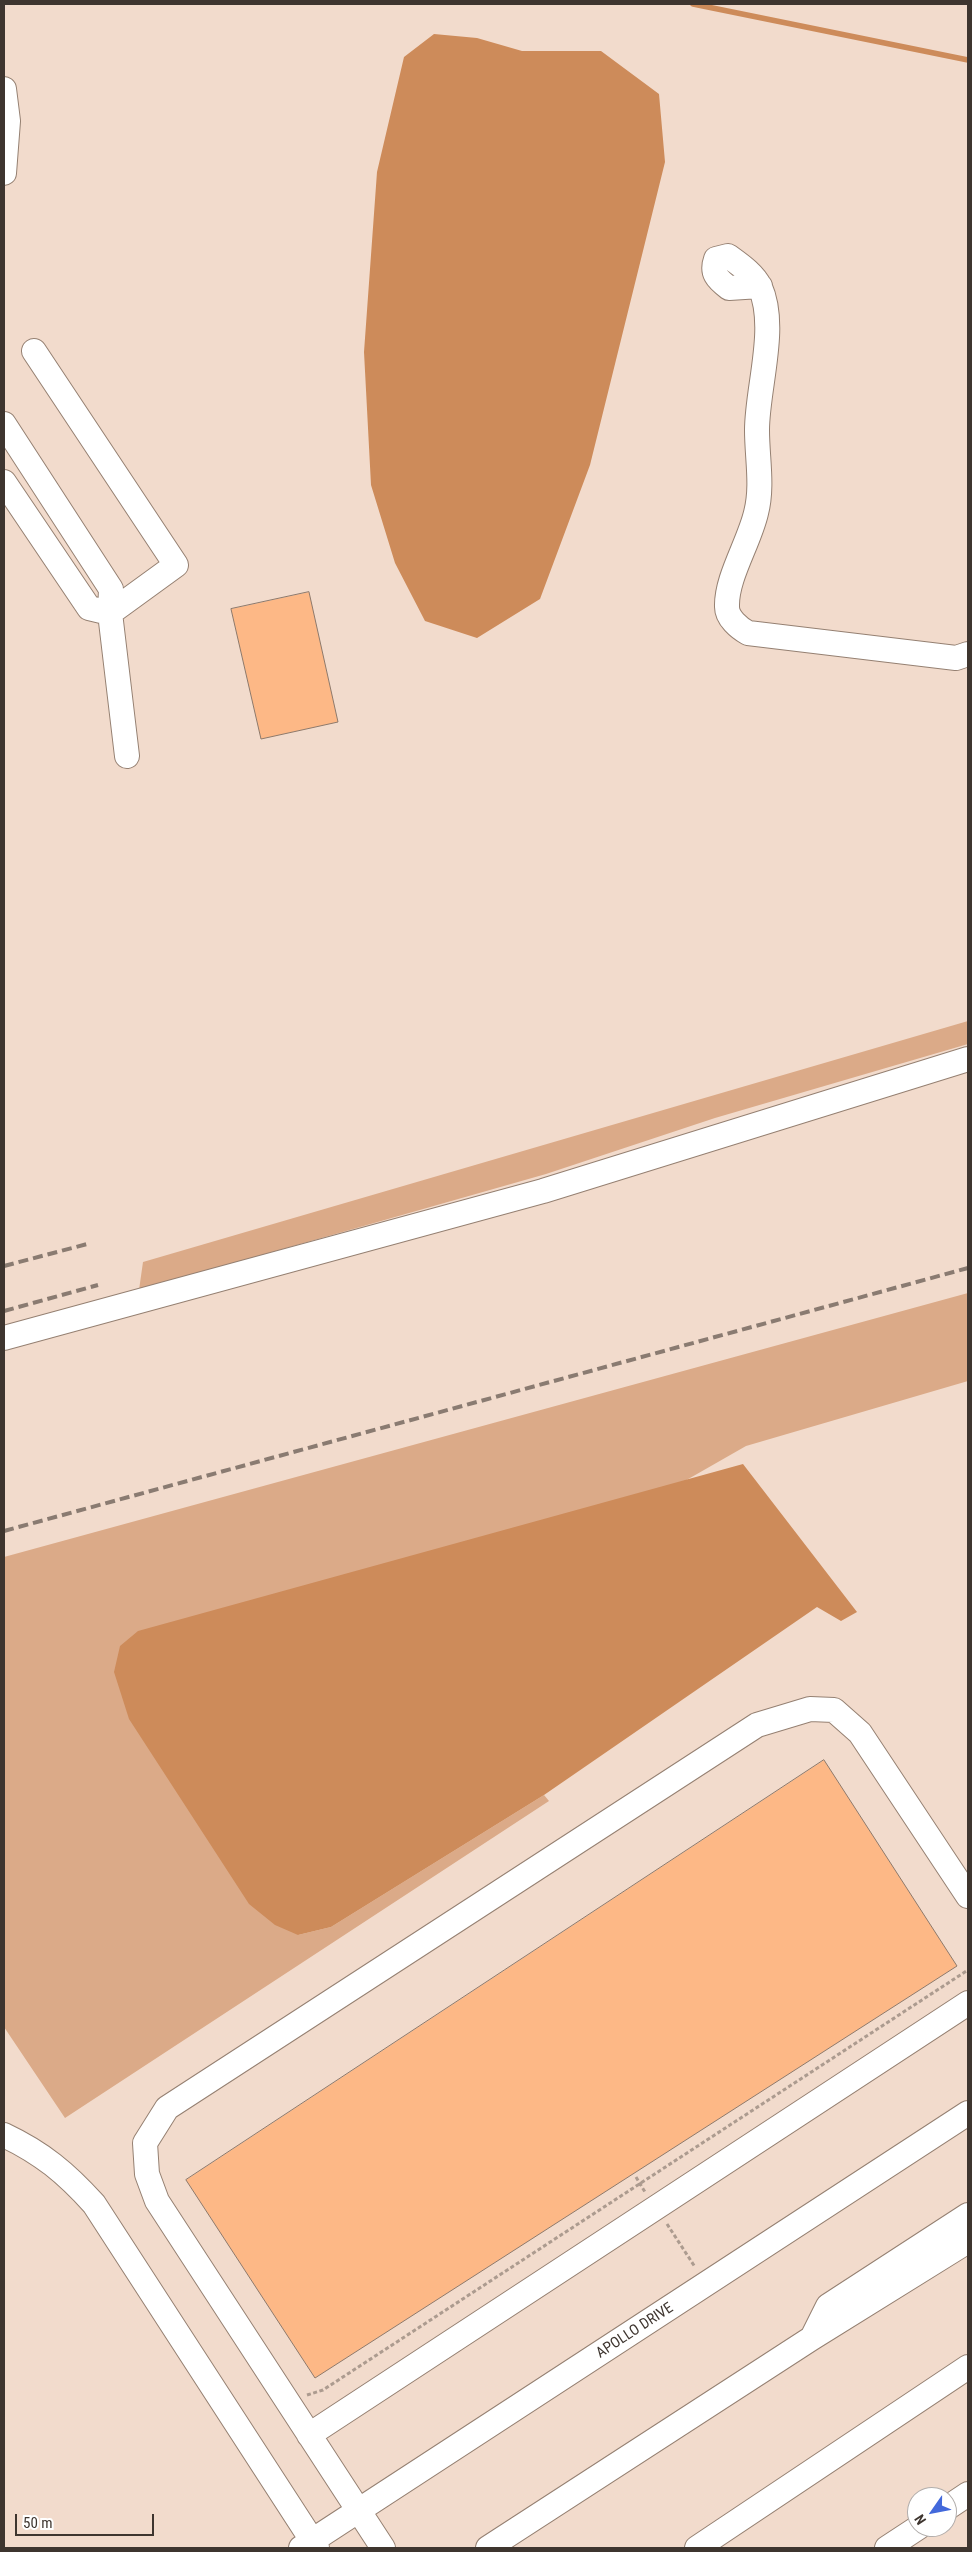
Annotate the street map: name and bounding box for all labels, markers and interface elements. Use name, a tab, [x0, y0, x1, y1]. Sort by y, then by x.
street label: APOLLO DRIVE	[593, 2299, 677, 2363]
north arrow	[907, 2487, 957, 2537]
scale bar	[18, 2504, 156, 2536]
text: N	[911, 2512, 929, 2528]
text: 50 m	[23, 2514, 53, 2532]

